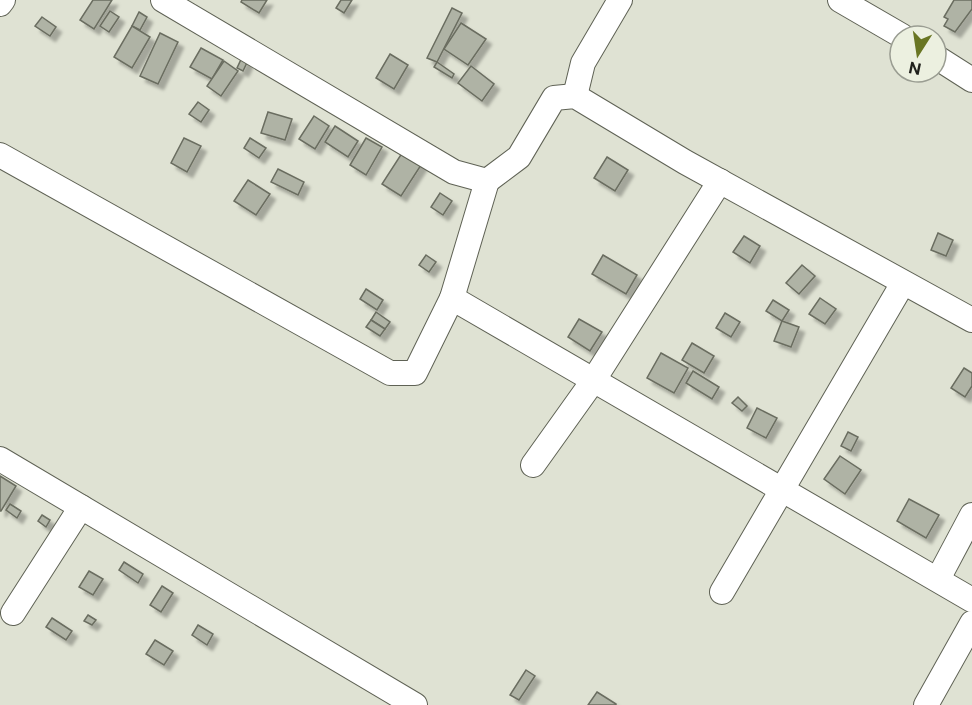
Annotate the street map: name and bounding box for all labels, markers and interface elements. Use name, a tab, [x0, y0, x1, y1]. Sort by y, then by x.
north arrow	[888, 24, 948, 84]
text: N	[907, 58, 923, 79]

